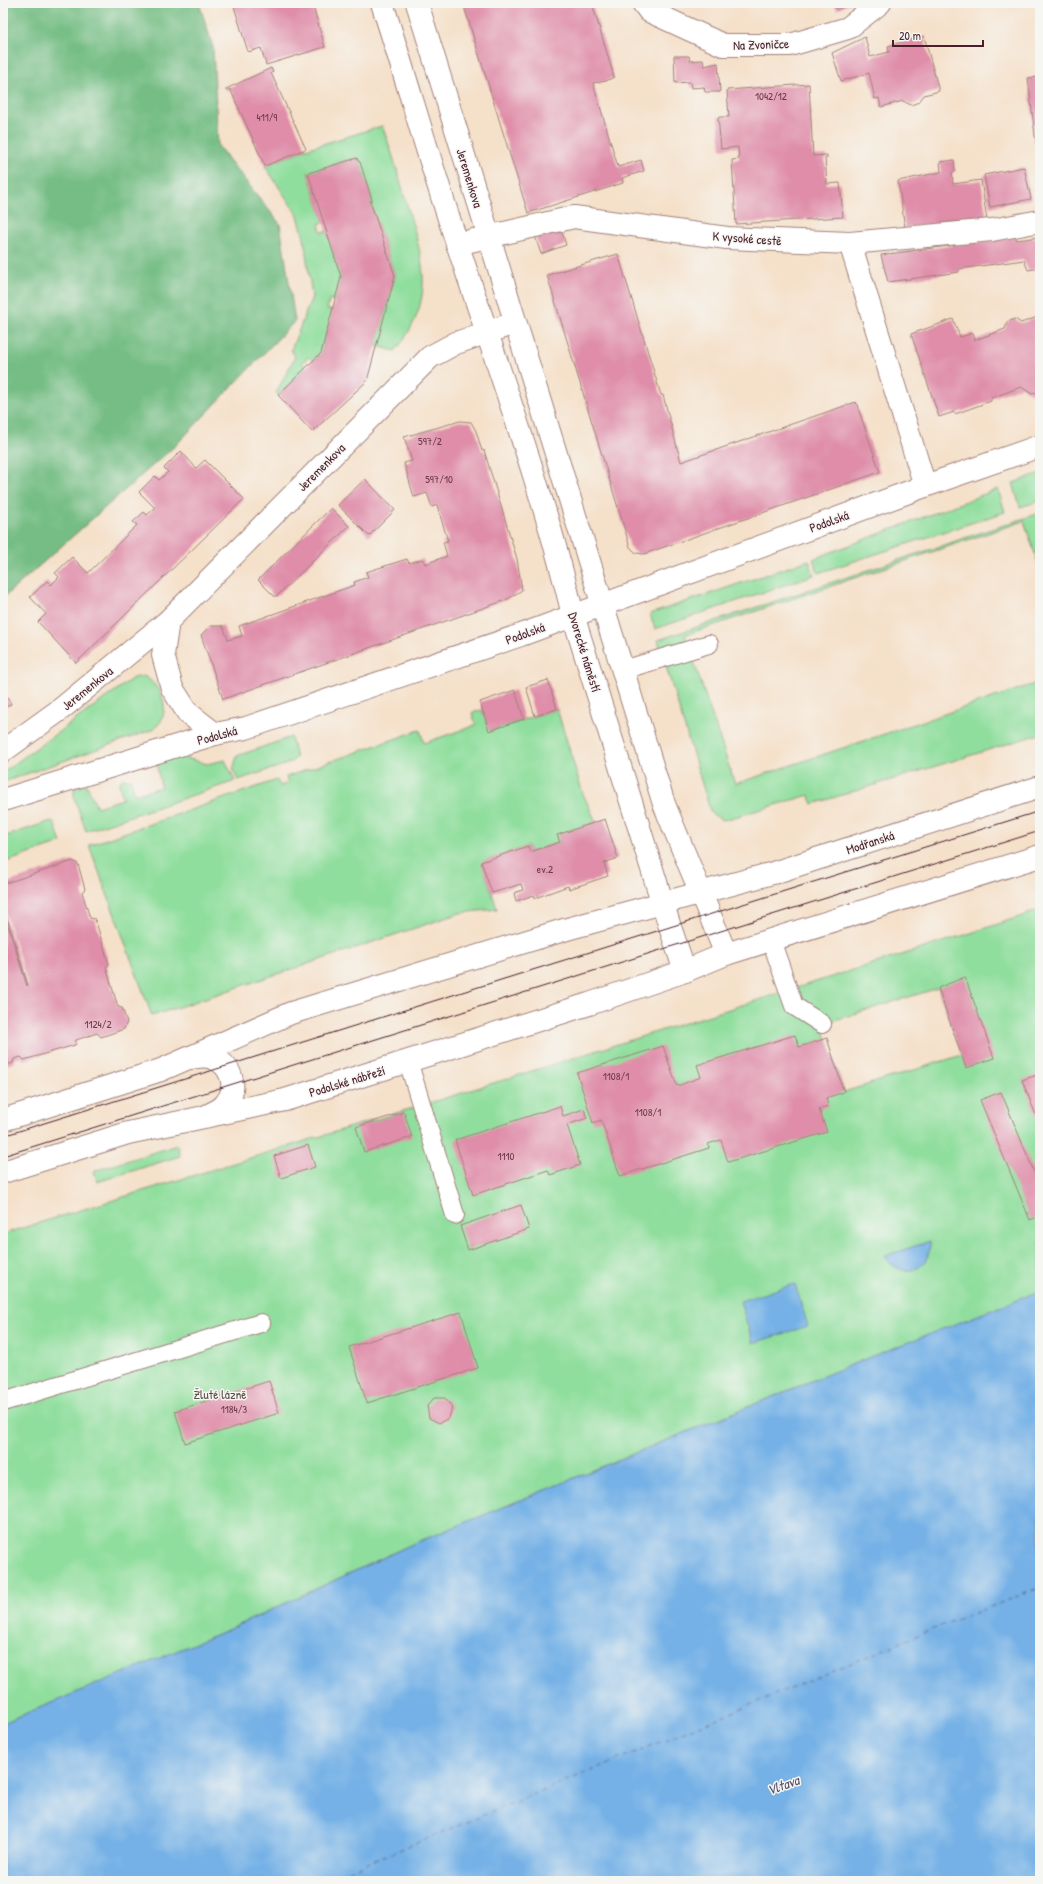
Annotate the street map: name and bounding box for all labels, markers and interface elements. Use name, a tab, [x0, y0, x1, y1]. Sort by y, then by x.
scale bar	[893, 22, 983, 48]
text: 20 m	[899, 27, 921, 44]
street label: Na Zvoničce	[733, 34, 789, 54]
house number: 1042/12	[755, 89, 787, 103]
house number: 411/9	[257, 110, 277, 124]
street label: Jeremenkova	[452, 146, 488, 210]
street label: K vysoké cestě	[712, 227, 782, 249]
house number: 597/2	[418, 434, 442, 448]
street label: Jeremenkova	[293, 439, 349, 495]
house number: 597/10	[425, 472, 453, 486]
street label: Podolská	[807, 506, 851, 536]
street label: Dvorecké náměstí	[564, 610, 606, 694]
street label: Podolská	[503, 618, 547, 648]
street label: Jeremenkova	[58, 662, 116, 714]
street label: Podolská	[195, 721, 239, 749]
street label: Modřanská	[844, 826, 896, 858]
house number: ev.2	[537, 862, 553, 876]
house number: 1124/2	[84, 1017, 112, 1031]
street label: Podolské nábřeží	[307, 1061, 387, 1101]
house number: 1108/1	[603, 1069, 629, 1083]
house number: 1108/1	[635, 1105, 661, 1119]
house number: 1110	[498, 1149, 515, 1163]
park label: Žluté lázně	[193, 1385, 247, 1403]
house number: 1184/3	[221, 1402, 247, 1416]
water label: Vltava	[764, 1769, 803, 1799]

